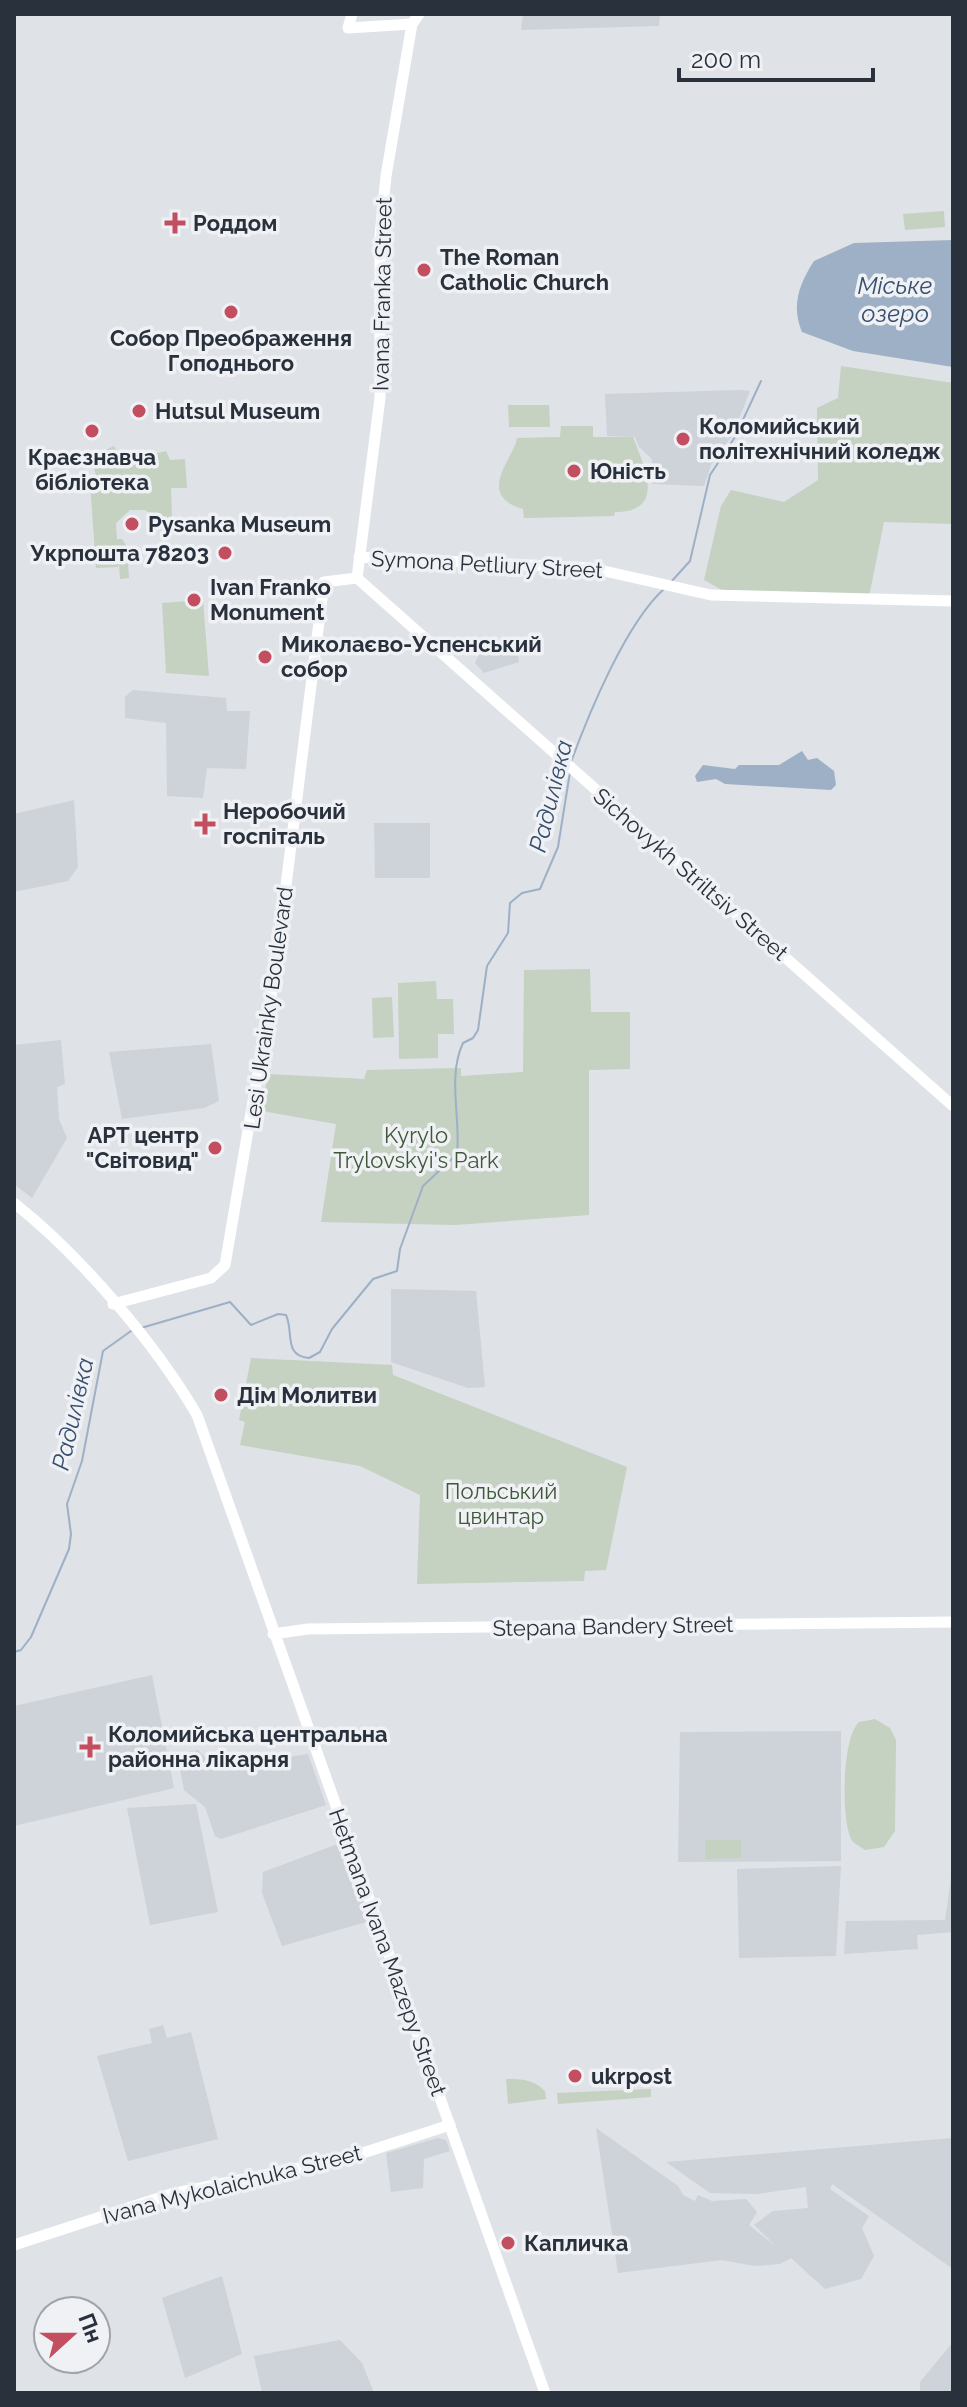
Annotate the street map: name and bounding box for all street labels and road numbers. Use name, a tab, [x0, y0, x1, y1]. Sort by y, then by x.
street label: Ivana Franka Street	[367, 196, 397, 391]
street label: Symona Petliury Street	[371, 545, 604, 583]
street label: Sichovykh Striltsiv Street	[588, 782, 794, 966]
street label: Lesi Ukrainky Boulevard	[238, 885, 298, 1131]
street label: Stepana Bandery Street	[492, 1611, 734, 1641]
street label: Hetmana Ivana Mazepy Street	[324, 1805, 452, 2100]
street label: Ivana Mykolaichuka Street	[100, 2139, 365, 2229]

